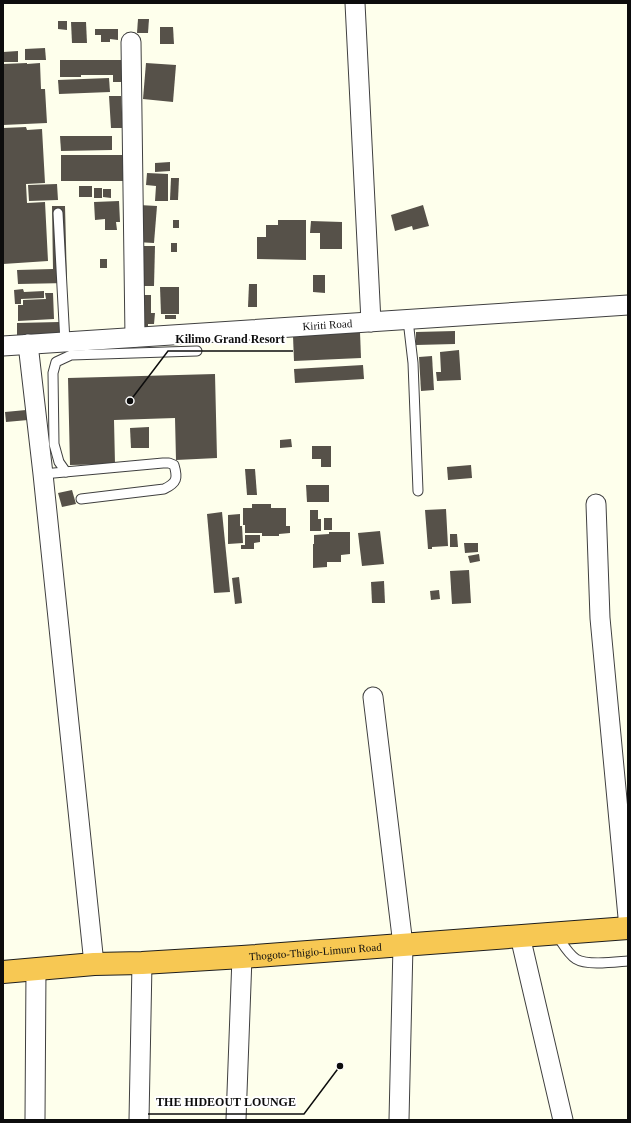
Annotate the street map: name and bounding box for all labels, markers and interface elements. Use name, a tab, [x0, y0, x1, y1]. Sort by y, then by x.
street label: Kiriti Road	[302, 317, 353, 332]
callout: Kilimo Grand Resort	[168, 327, 293, 351]
text: Kilimo Grand Resort	[175, 332, 285, 346]
street label: Thogoto-Thigio-Limuru Road	[248, 940, 383, 962]
callout: THE HIDEOUT LOUNGE	[148, 1090, 304, 1114]
text: THE HIDEOUT LOUNGE	[156, 1095, 296, 1109]

